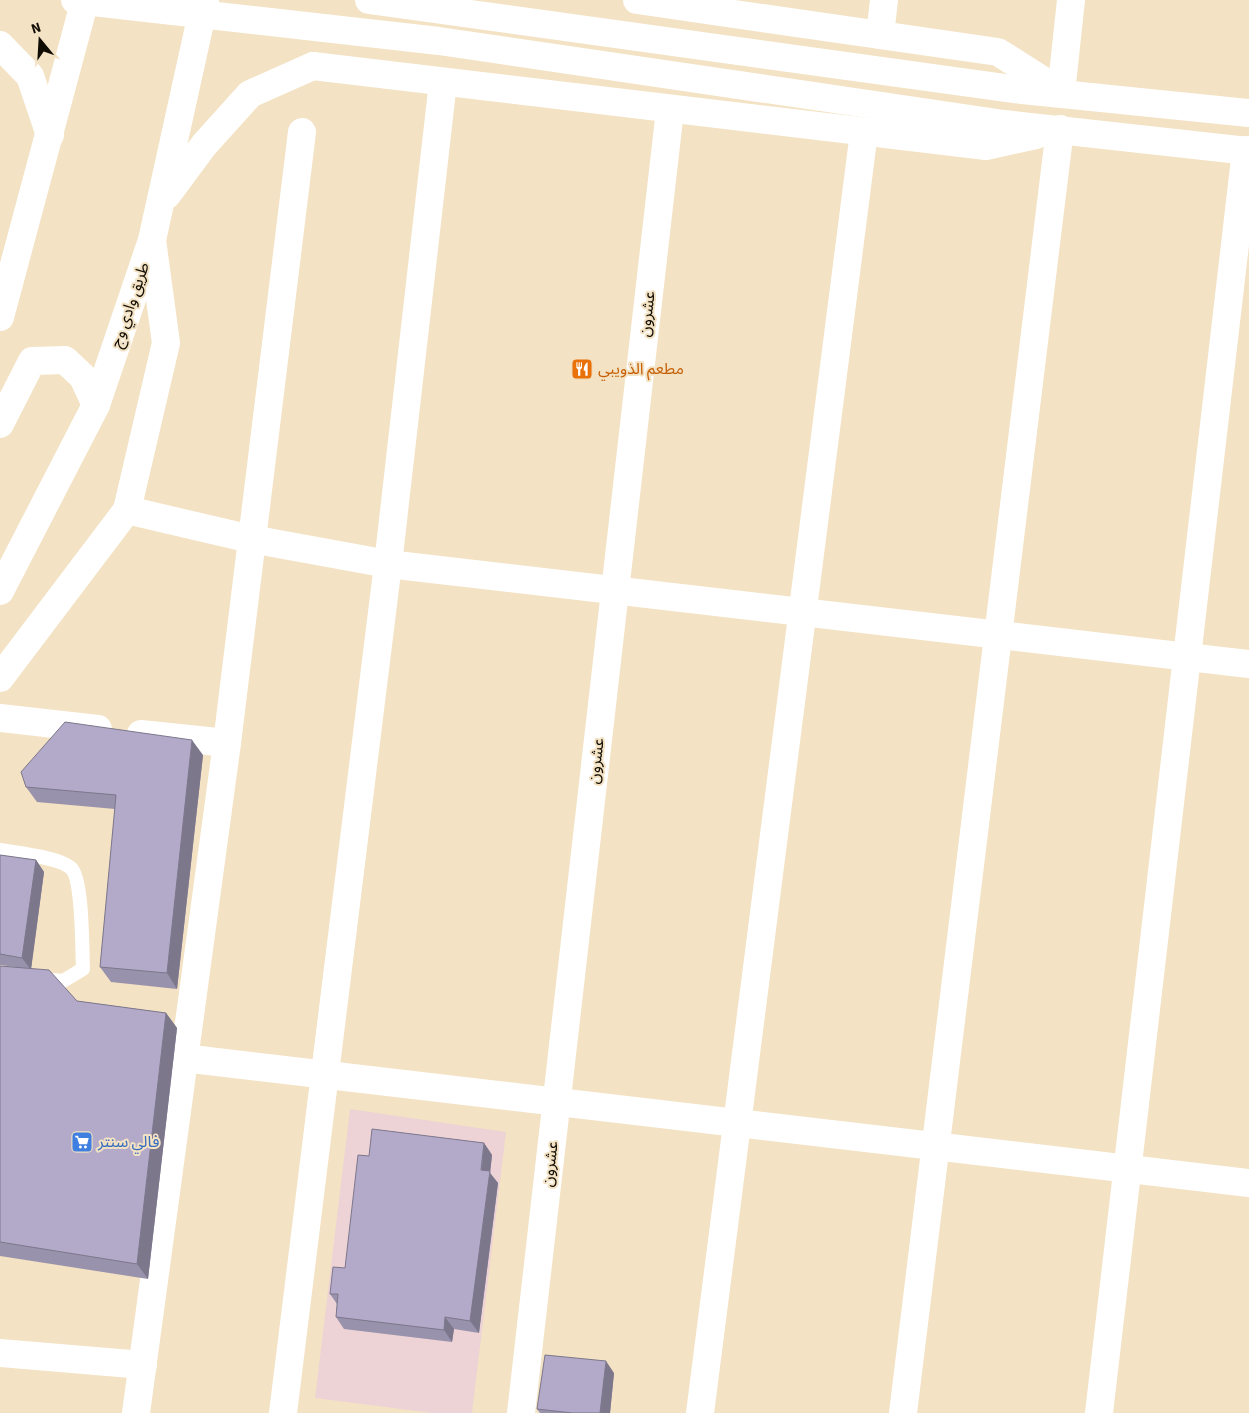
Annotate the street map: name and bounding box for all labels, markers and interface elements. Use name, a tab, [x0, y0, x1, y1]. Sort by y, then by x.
north arrow	[15, 15, 65, 65]
text: N	[29, 18, 44, 40]
street label: طريق وادي وج	[105, 259, 156, 351]
street label: عشرون	[633, 290, 661, 338]
restaurant icon: مطعم الذويبي	[570, 357, 594, 381]
place label: مطعم الذويبي	[598, 358, 684, 381]
street label: عشرون	[582, 737, 610, 785]
supermarket icon: فالي سنتر	[70, 1130, 94, 1154]
place label: فالي سنتر	[97, 1131, 159, 1154]
street label: عشرون	[536, 1140, 564, 1188]

